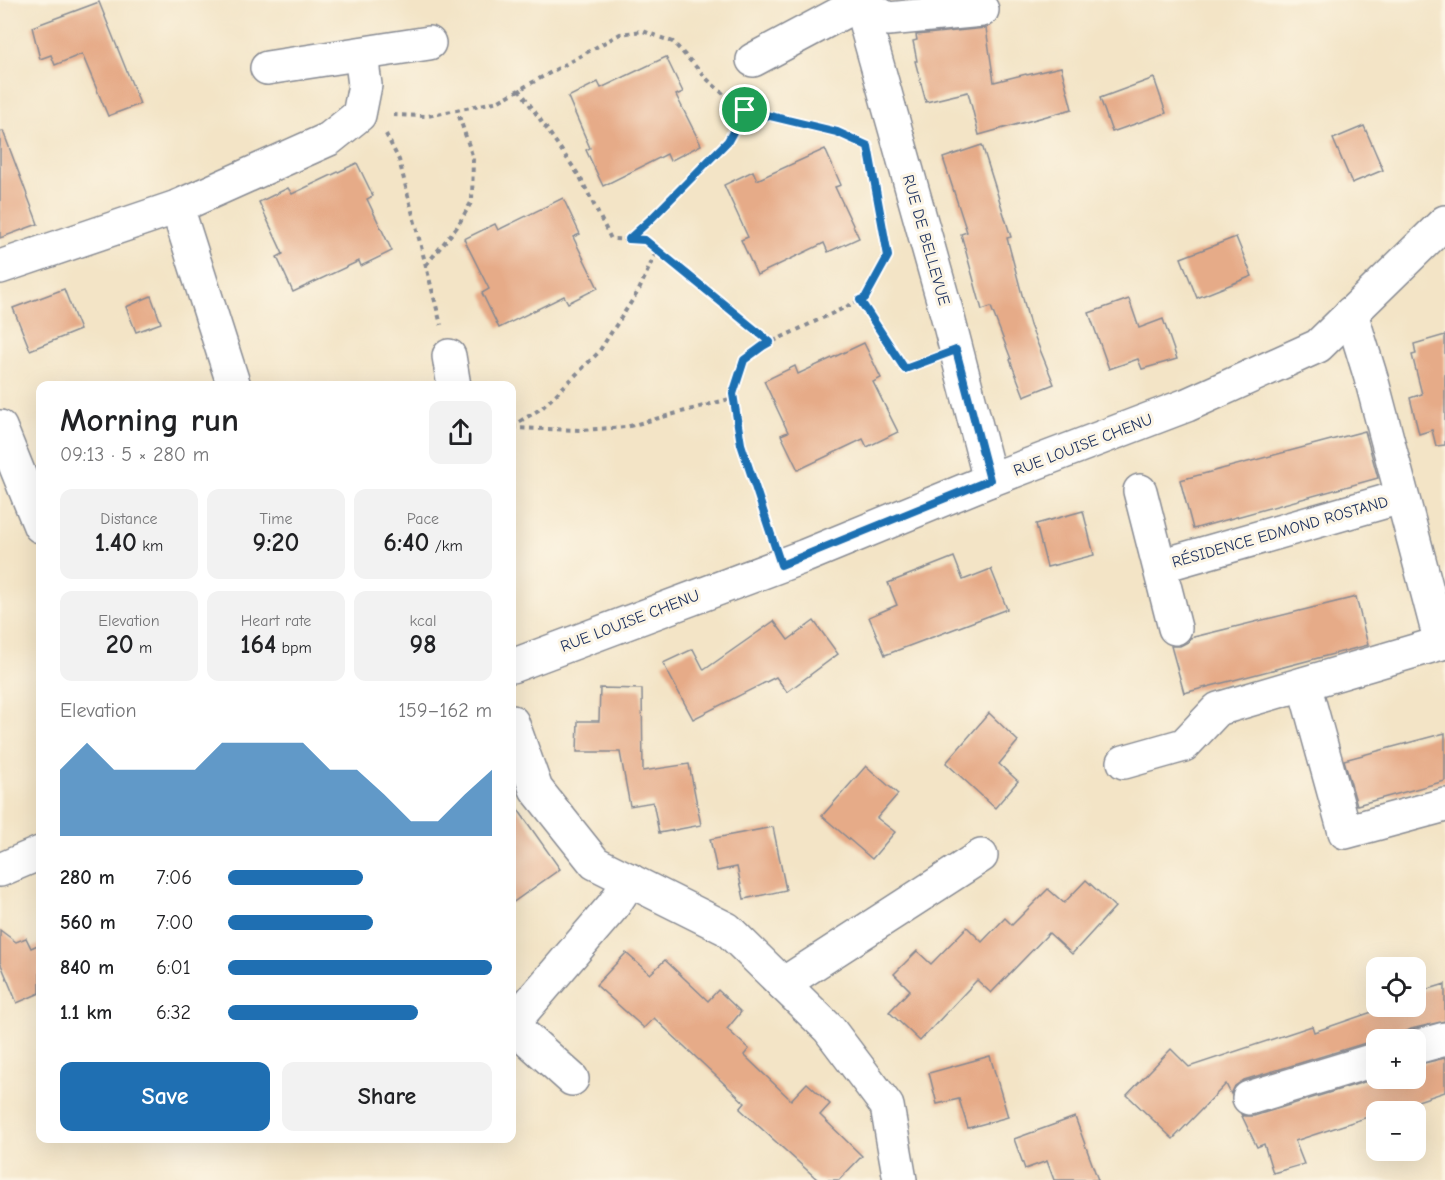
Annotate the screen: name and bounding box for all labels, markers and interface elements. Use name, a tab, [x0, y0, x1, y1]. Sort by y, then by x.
pin	[719, 84, 770, 135]
icon: arrive	[728, 93, 761, 126]
street label: RUE DE BELLEVUE	[899, 173, 953, 308]
text: Morning run	[60, 401, 239, 439]
button: share	[429, 401, 492, 464]
street label: RUE LOUISE CHENU	[1011, 410, 1155, 480]
text: 09:13 · 5 × 280 m	[60, 443, 209, 466]
street label: RÉSIDENCE EDMOND ROSTAND	[1170, 492, 1390, 572]
text: Distance	[100, 510, 158, 528]
text: Time	[259, 510, 293, 528]
text: Pace	[407, 510, 439, 528]
text: 1.40	[95, 528, 137, 558]
text: 9:20	[253, 528, 299, 558]
text: 6:40	[383, 528, 429, 558]
text: km	[137, 537, 163, 555]
text: /km	[429, 537, 463, 555]
street label: RUE LOUISE CHENU	[558, 586, 702, 656]
text: Elevation	[98, 612, 160, 630]
text: Heart rate	[241, 612, 311, 630]
text: kcal	[410, 612, 436, 630]
text: 20	[106, 630, 134, 660]
text: 164	[240, 630, 276, 660]
text: 98	[410, 630, 436, 660]
text: m	[134, 639, 152, 657]
text: bpm	[276, 639, 312, 657]
text: Elevation	[60, 699, 137, 722]
text: 159–162 m	[398, 699, 492, 722]
text: 280 m	[60, 866, 115, 889]
text: 7:06	[156, 866, 192, 889]
text: 560 m	[60, 911, 116, 934]
text: 7:00	[156, 911, 193, 934]
text: 840 m	[60, 956, 114, 979]
text: 6:01	[156, 956, 191, 979]
map controls	[1366, 957, 1426, 1161]
button: locate	[1366, 957, 1426, 1017]
text: 1.1 km	[60, 1001, 112, 1024]
text: 6:32	[156, 1001, 191, 1024]
button: +	[1366, 1029, 1426, 1089]
button: Save	[60, 1062, 270, 1131]
button: Share	[282, 1062, 492, 1131]
button: −	[1366, 1101, 1426, 1161]

